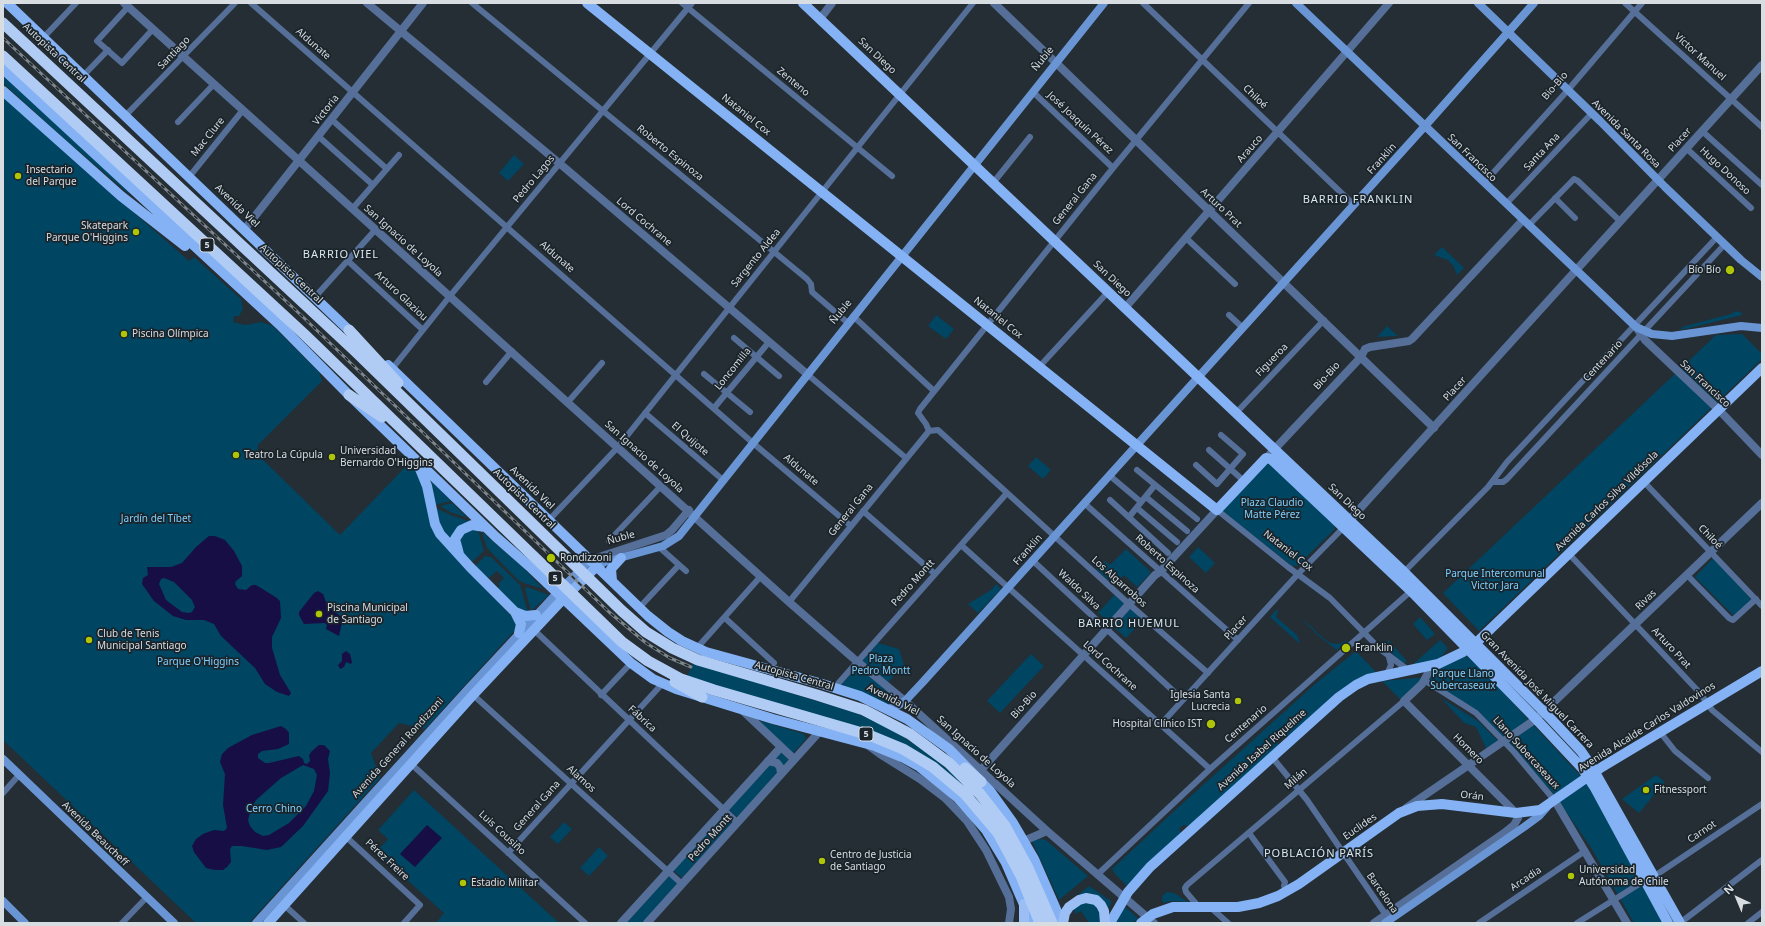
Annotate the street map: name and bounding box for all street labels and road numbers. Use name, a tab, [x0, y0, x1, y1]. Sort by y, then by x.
street label: Autopista Central	[20, 21, 88, 85]
street label: Aldunate	[293, 26, 333, 62]
street label: Víctor Manuel	[1672, 31, 1728, 83]
street label: Santiago	[155, 34, 193, 72]
street label: San Diego	[856, 35, 898, 77]
street label: Ñuble	[1029, 44, 1057, 74]
street label: Zenteno	[774, 65, 812, 99]
street label: Bio-Bio	[1539, 69, 1571, 103]
street label: Chiloé	[1240, 82, 1270, 112]
street label: José Joaquín Pérez	[1045, 89, 1115, 157]
street label: Victoria	[310, 92, 342, 128]
street label: Nataniel Cox	[719, 92, 773, 138]
street label: Avenida Santa Rosa	[1589, 97, 1663, 171]
street label: Mac Clure	[189, 115, 227, 159]
street label: Roberto Espinoza	[634, 123, 706, 183]
street label: Placer	[1666, 125, 1694, 155]
street label: Santa Ana	[1521, 131, 1563, 173]
street label: San Francisco	[1445, 132, 1499, 184]
street label: Arauco	[1235, 133, 1265, 165]
street label: Franklin	[1365, 141, 1399, 177]
street label: Hugo Donoso	[1697, 145, 1753, 197]
street label: Pedro Lagos	[511, 153, 557, 205]
street label: General Gana	[1050, 170, 1100, 228]
street label: Avenida Viel	[212, 182, 262, 230]
street label: Arturo Prat	[1198, 186, 1244, 230]
street label: Lord Cochrane	[614, 195, 674, 249]
street label: San Ignacio de Loyola	[361, 202, 445, 280]
street label: Sargento Aldea	[729, 226, 783, 290]
road number: 5	[200, 238, 214, 252]
street label: Aldunate	[537, 239, 577, 275]
street label: Autopista Central	[257, 242, 325, 306]
street label: San Diego	[1091, 258, 1133, 300]
street label: Arturo Glaziou	[372, 268, 430, 324]
street label: Nataniel Cox	[971, 295, 1025, 341]
street label: Ñuble	[827, 297, 855, 327]
street label: Centenario	[1581, 338, 1625, 384]
street label: Figueroa	[1253, 341, 1291, 379]
street label: Loncomilla	[712, 345, 754, 393]
street label: San Francisco	[1678, 358, 1732, 410]
street label: Bio-Bio	[1311, 360, 1343, 392]
street label: Placer	[1441, 374, 1469, 404]
street label: San Ignacio de Loyola	[602, 418, 686, 496]
street label: El Quijote	[669, 420, 711, 458]
street label: Avenida Carlos Silva Vildósola	[1553, 449, 1661, 553]
street label: Aldunate	[781, 452, 821, 488]
street label: Avenida Viel	[507, 464, 557, 512]
street label: Autopista Central	[491, 466, 557, 532]
street label: General Gana	[826, 481, 876, 539]
street label: San Diego	[1326, 481, 1368, 523]
street label: Chiloé	[1695, 522, 1725, 552]
street label: Ñuble	[606, 528, 636, 548]
street label: Nataniel Cox	[1261, 528, 1315, 574]
street label: Franklin	[1011, 532, 1045, 568]
street label: Roberto Espinoza	[1133, 532, 1201, 596]
street label: Los Algarrobos	[1089, 554, 1149, 610]
street label: Pedro Montt	[889, 557, 937, 609]
street label: Waldo Silva	[1055, 567, 1103, 613]
road number: 5	[548, 571, 562, 585]
street label: Rivas	[1633, 587, 1659, 613]
street label: Placer	[1222, 613, 1250, 643]
street label: Arturo Prat	[1649, 625, 1693, 671]
street label: Gran Avenida José Miguel Carrera	[1478, 629, 1596, 751]
street label: Lord Cochrane	[1080, 639, 1140, 693]
street label: Autopista Central	[753, 659, 835, 693]
street label: Avenida Alcalde Carlos Valdovinos	[1576, 680, 1718, 774]
street label: Avenida Viel	[865, 682, 921, 718]
street label: Bio-Bio	[1008, 689, 1040, 721]
street label: Avenida General Rondizzoni	[350, 695, 446, 801]
street label: Centenario	[1222, 702, 1270, 746]
street label: Fábrica	[625, 703, 659, 735]
street label: Avenida Isabel Riquelme	[1215, 707, 1309, 793]
street label: San Ignacio de Loyola	[934, 713, 1018, 791]
street label: Llano Subercaseaux	[1490, 714, 1562, 792]
road number: 5	[859, 727, 873, 741]
street label: Homero	[1450, 731, 1486, 767]
street label: Alamos	[564, 763, 598, 795]
street label: Milán	[1282, 766, 1310, 792]
street label: General Gana	[511, 778, 563, 834]
street label: Orán	[1460, 789, 1484, 803]
street label: Avenida Beaucheff	[59, 799, 131, 869]
street label: Luis Cousiño	[476, 808, 528, 858]
street label: Euclides	[1341, 811, 1379, 843]
street label: Pedro Montt	[686, 812, 734, 864]
street label: Carnot	[1685, 818, 1719, 846]
street label: Pérez Freire	[363, 837, 411, 883]
street label: Arcadia	[1508, 864, 1544, 894]
street label: Barcelona	[1364, 870, 1400, 916]

